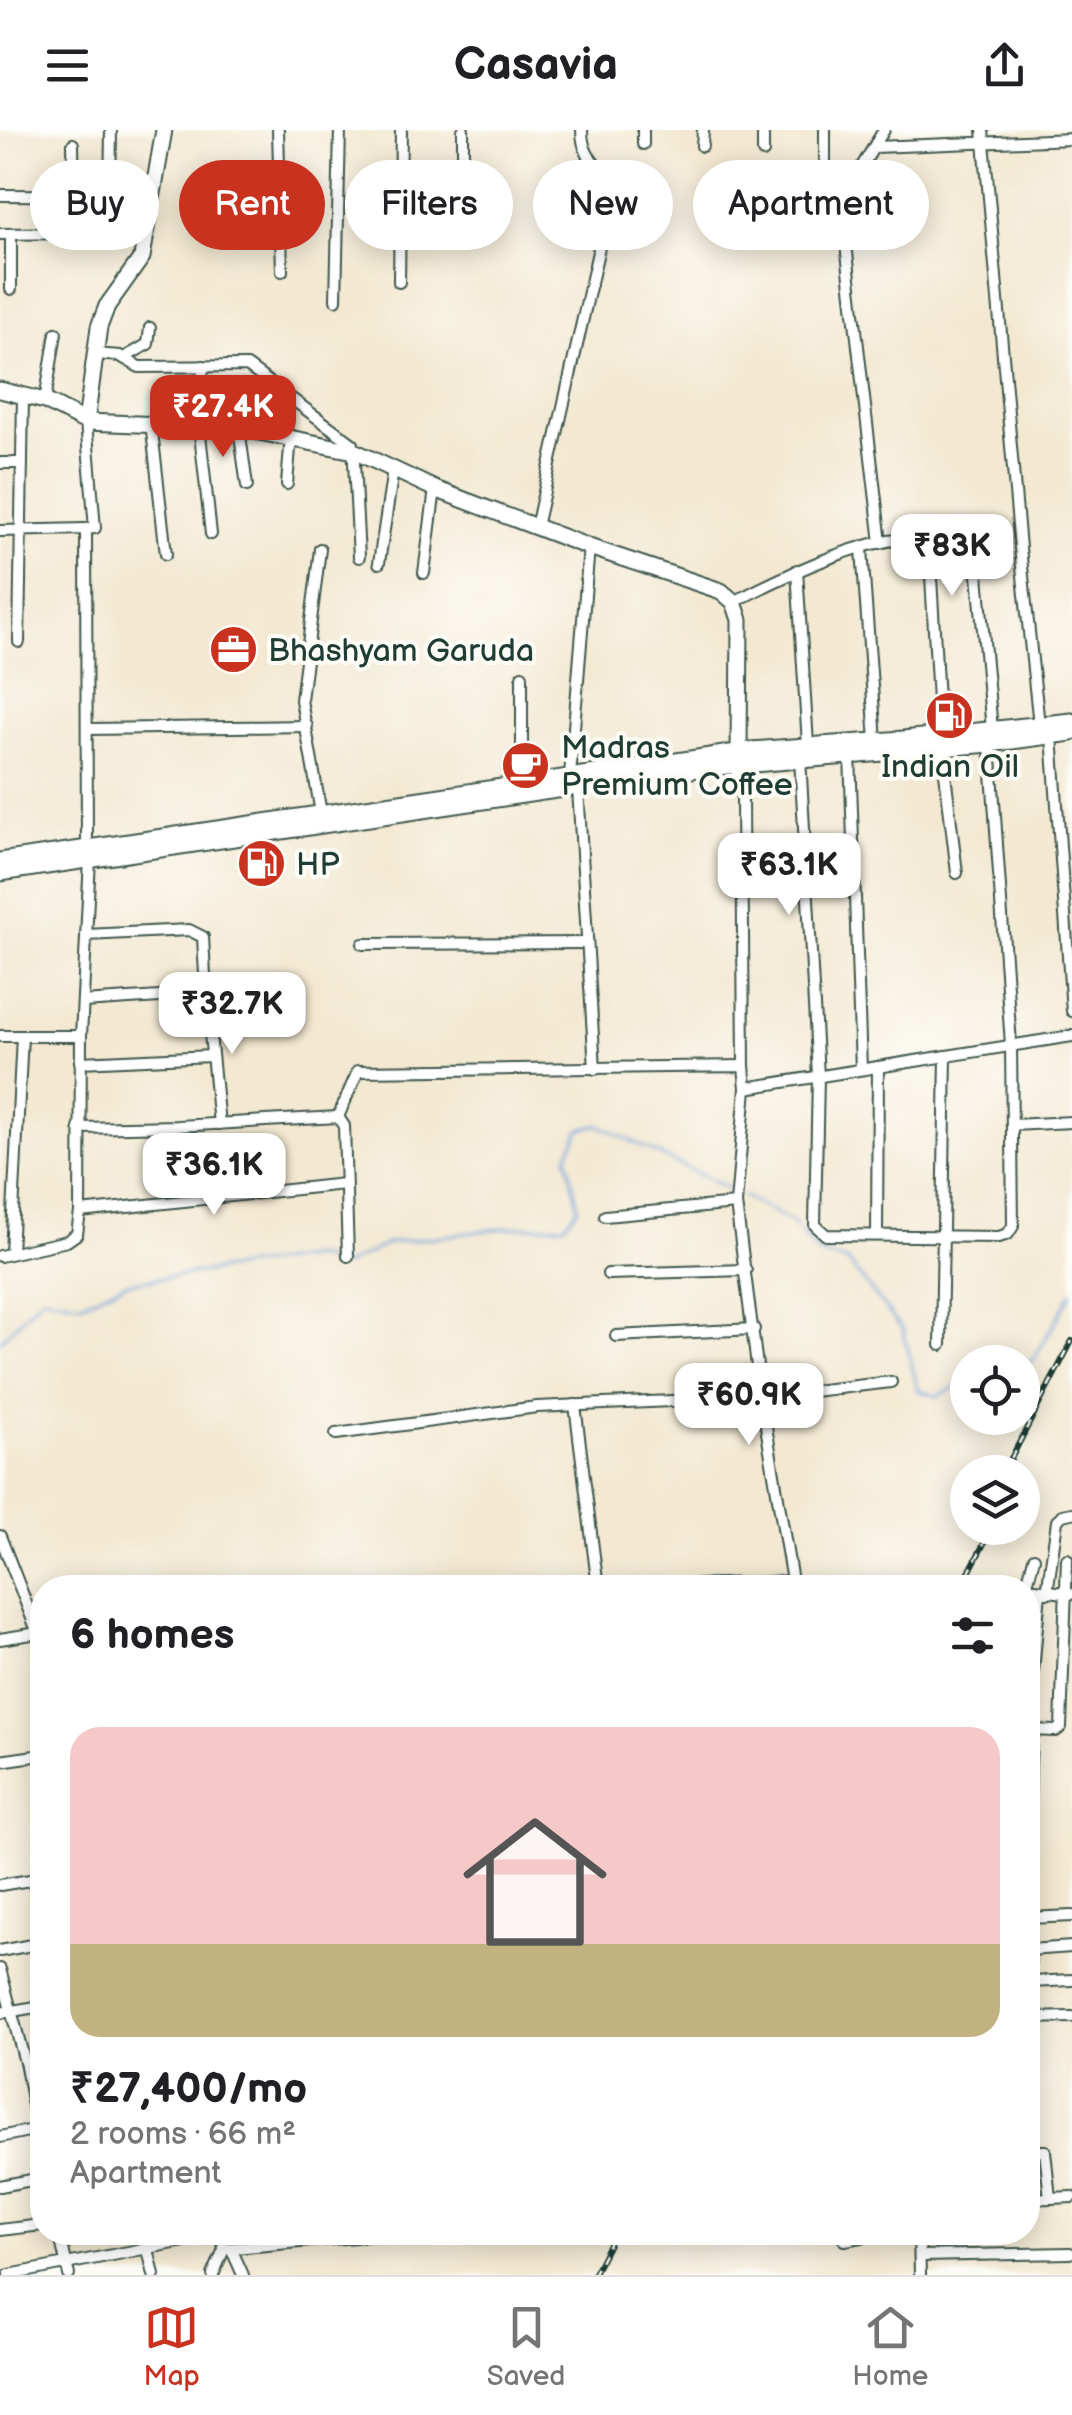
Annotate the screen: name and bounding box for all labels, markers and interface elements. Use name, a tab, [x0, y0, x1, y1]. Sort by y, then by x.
icon: menu	[40, 38, 95, 93]
text: Casavia	[454, 38, 618, 93]
icon: share	[977, 38, 1032, 93]
chip: Buy	[30, 160, 159, 250]
chip: Rent	[179, 160, 325, 250]
chip: Filters	[345, 160, 513, 250]
chip: New	[533, 160, 673, 250]
chip: Apartment	[693, 160, 929, 250]
pin: ₹27.4K	[142, 375, 304, 460]
text: ₹27.4K	[172, 388, 274, 427]
pin: ₹83K	[893, 514, 1011, 599]
text: ₹83K	[913, 527, 991, 566]
office icon: Bhashyam Garuda	[207, 624, 259, 676]
place label: Bhashyam Garuda	[268, 632, 534, 671]
fuel station icon: Indian Oil	[924, 690, 976, 742]
place label: Madras Premium Coffee	[561, 729, 793, 805]
cafe icon: Madras Premium Coffee	[500, 739, 552, 791]
place label: Indian Oil	[881, 748, 1019, 787]
pin: ₹63.1K	[708, 833, 870, 918]
fuel station icon: HP	[235, 838, 287, 890]
place label: HP	[296, 846, 340, 885]
text: ₹63.1K	[740, 846, 838, 885]
pin: ₹32.7K	[151, 972, 313, 1057]
text: ₹32.7K	[181, 985, 283, 1024]
pin: ₹36.1K	[133, 1133, 295, 1218]
text: ₹36.1K	[165, 1146, 263, 1185]
map controls	[950, 1345, 1040, 1545]
button: locate	[950, 1345, 1040, 1435]
pin: ₹60.9K	[668, 1363, 830, 1448]
text: ₹60.9K	[696, 1376, 802, 1415]
button: layers	[950, 1455, 1040, 1545]
icon: filters	[945, 1608, 1000, 1663]
text: 6 homes	[70, 1610, 234, 1661]
icon: home	[445, 1792, 625, 1972]
text: ₹27,400/mo	[70, 2064, 307, 2115]
text: 2 rooms · 66 m²	[70, 2115, 296, 2154]
text: Apartment	[70, 2154, 221, 2193]
tab: Map	[144, 2300, 200, 2393]
tab: Saved	[487, 2300, 565, 2393]
tab: Home	[852, 2300, 928, 2393]

